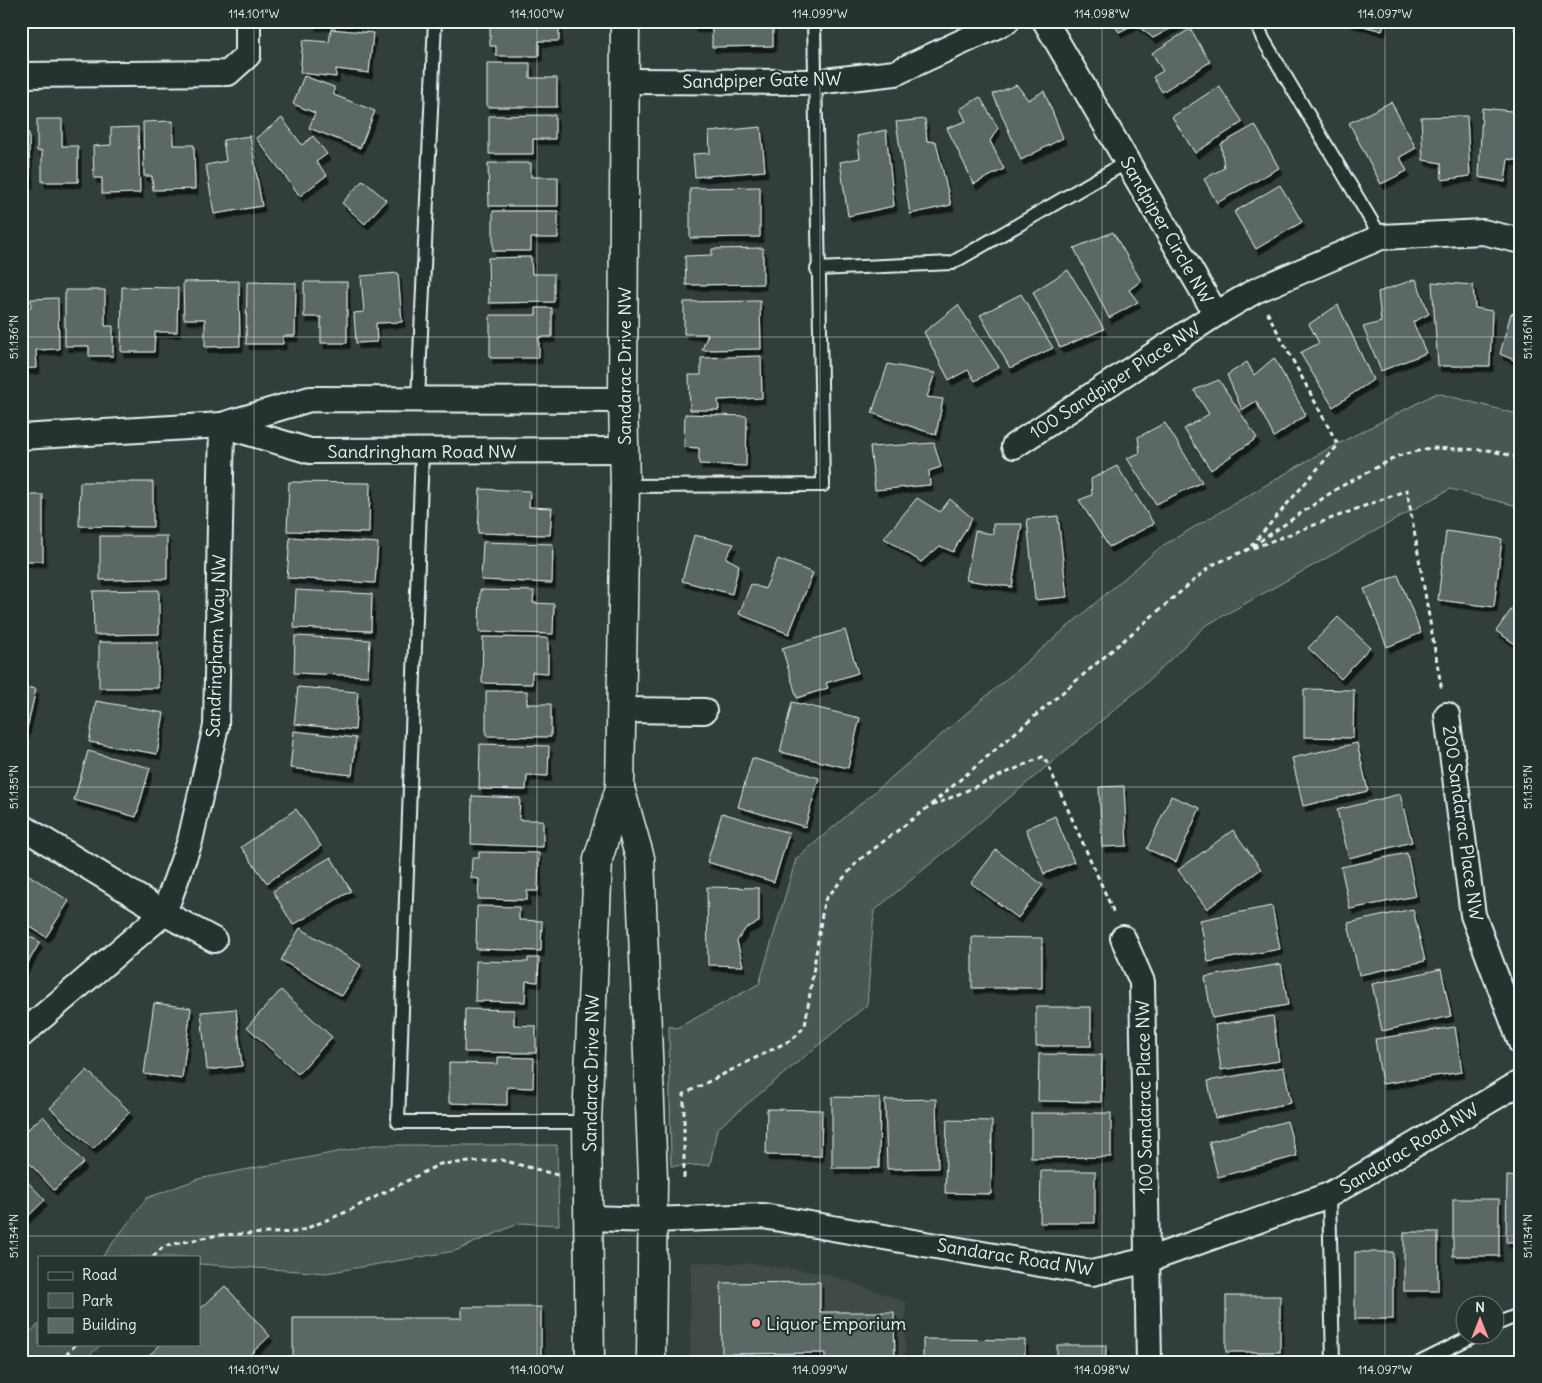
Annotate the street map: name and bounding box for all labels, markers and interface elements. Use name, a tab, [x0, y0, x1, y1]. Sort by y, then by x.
text: 114.101°W	[229, 6, 279, 21]
text: 114.100°W	[510, 6, 564, 21]
text: 114.099°W	[792, 6, 848, 21]
text: 114.098°W	[1074, 6, 1130, 21]
text: 114.097°W	[1358, 6, 1412, 21]
street label: Sandpiper Gate NW	[682, 67, 842, 93]
street label: Sandpiper Circle NW	[1115, 152, 1219, 308]
street label: Sandarac Drive NW	[613, 287, 636, 445]
text: 51.136°N	[6, 315, 21, 359]
text: 51.136°N	[1520, 315, 1535, 359]
street label: 100 Sandpiper Place NW	[1025, 316, 1205, 444]
street label: Sandringham Road NW	[327, 440, 517, 463]
street label: Sandringham Way NW	[201, 554, 231, 738]
street label: 200 Sandarac Place NW	[1438, 724, 1488, 922]
text: 51.135°N	[6, 765, 21, 809]
text: 51.135°N	[1520, 765, 1535, 809]
street label: Sandarac Drive NW	[578, 994, 604, 1152]
street label: 100 Sandarac Place NW	[1131, 1000, 1157, 1194]
street label: Sandarac Road NW	[1336, 1098, 1482, 1198]
text: 51.134°N	[6, 1214, 21, 1258]
text: 51.134°N	[1520, 1214, 1535, 1258]
street label: Sandarac Road NW	[935, 1233, 1095, 1281]
legend	[38, 1256, 200, 1346]
text: Road	[82, 1265, 117, 1284]
text: Park	[82, 1291, 113, 1310]
north arrow	[1454, 1296, 1504, 1346]
text: N	[1475, 1298, 1485, 1316]
place label: Liquor Emporium	[766, 1312, 906, 1335]
text: Building	[82, 1315, 137, 1334]
marker: Liquor Emporium	[750, 1317, 762, 1329]
text: 114.101°W	[229, 1362, 279, 1377]
text: 114.100°W	[510, 1362, 564, 1377]
text: 114.099°W	[792, 1362, 848, 1377]
text: 114.098°W	[1074, 1362, 1130, 1377]
text: 114.097°W	[1358, 1362, 1412, 1377]

